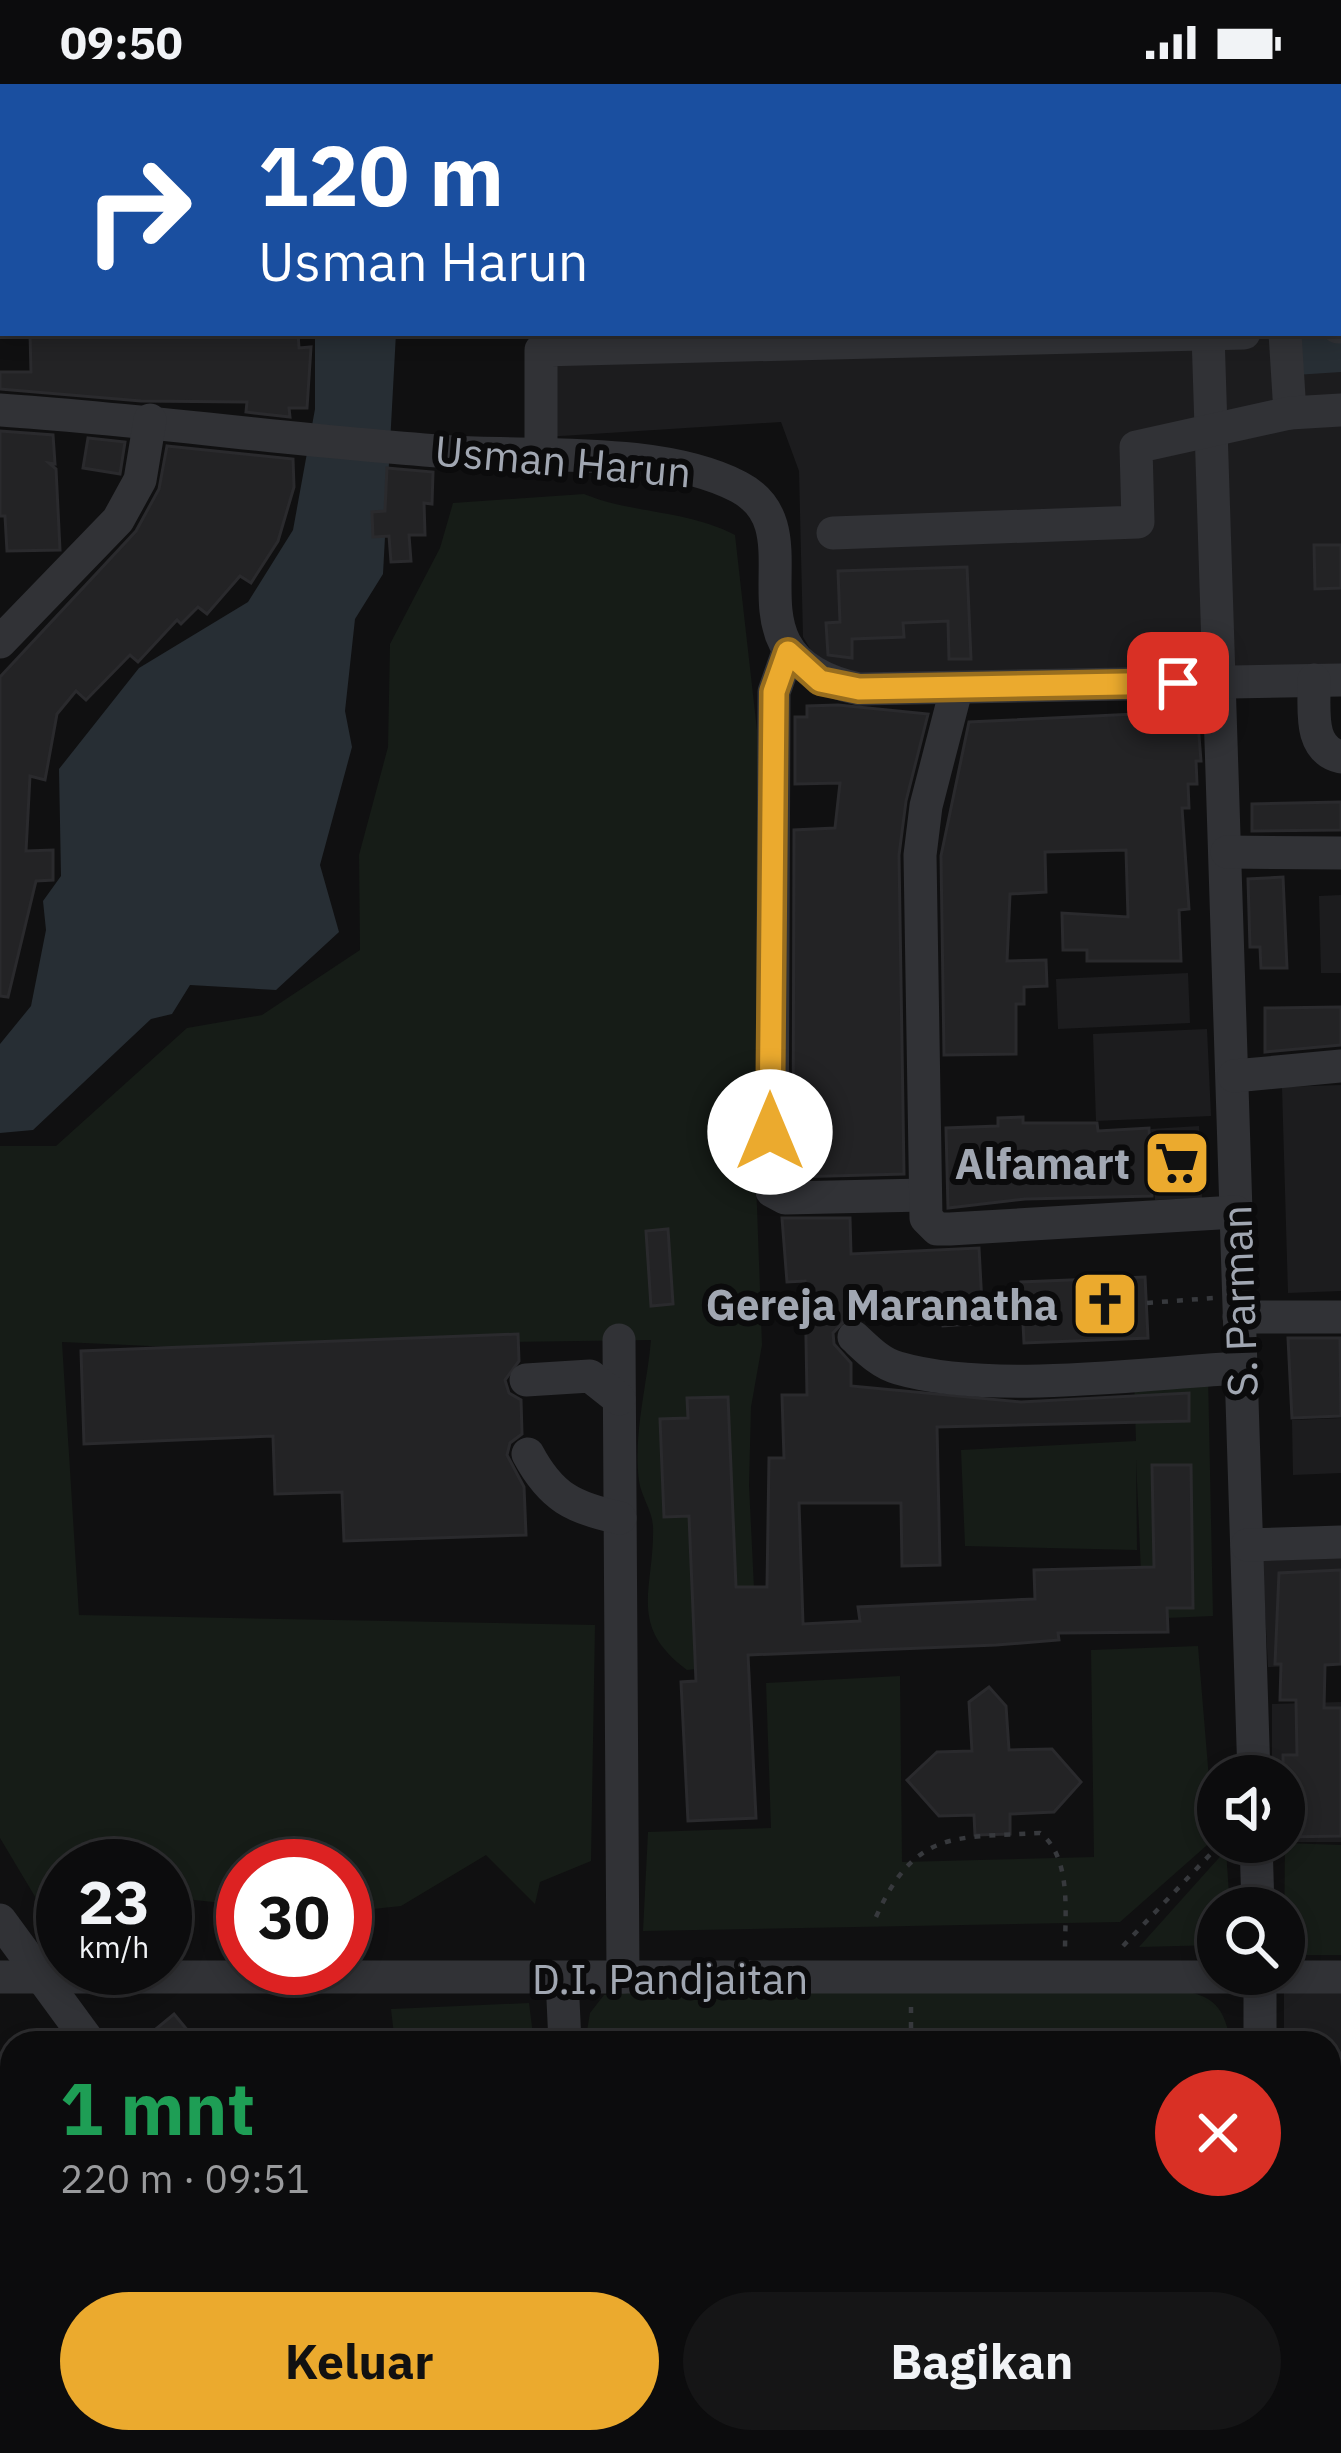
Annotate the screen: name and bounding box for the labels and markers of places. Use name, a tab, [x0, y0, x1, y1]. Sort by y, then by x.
pin	[1127, 632, 1229, 734]
supermarket icon: Alfamart	[1142, 1128, 1212, 1198]
place label: Alfamart	[955, 1136, 1130, 1191]
church icon: Gereja Maranatha	[1070, 1269, 1140, 1339]
place label: Gereja Maranatha	[706, 1277, 1058, 1332]

